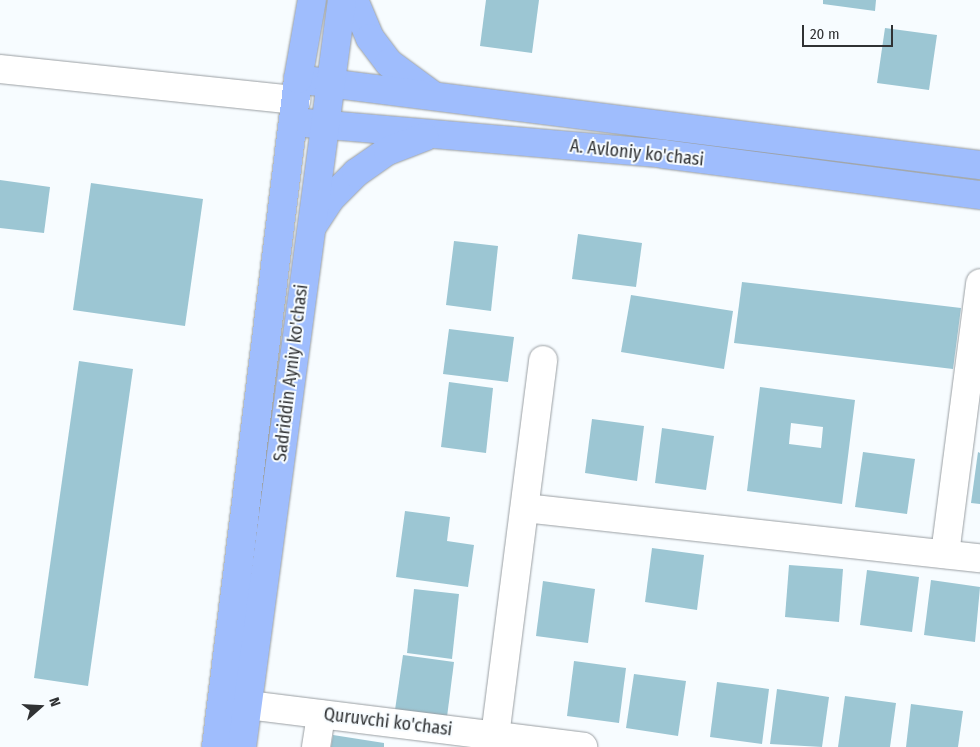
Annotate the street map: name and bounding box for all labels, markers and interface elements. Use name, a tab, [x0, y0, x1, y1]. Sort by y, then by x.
scale bar	[805, 15, 896, 47]
text: 20 m	[810, 25, 840, 43]
street label: A. Avloniy ko'chasi	[569, 135, 705, 171]
street label: Sadriddin Ayniy ko'chasi	[269, 283, 313, 463]
north arrow	[15, 682, 65, 732]
text: N	[45, 695, 64, 709]
street label: Quruvchi ko'chasi	[322, 703, 454, 741]

